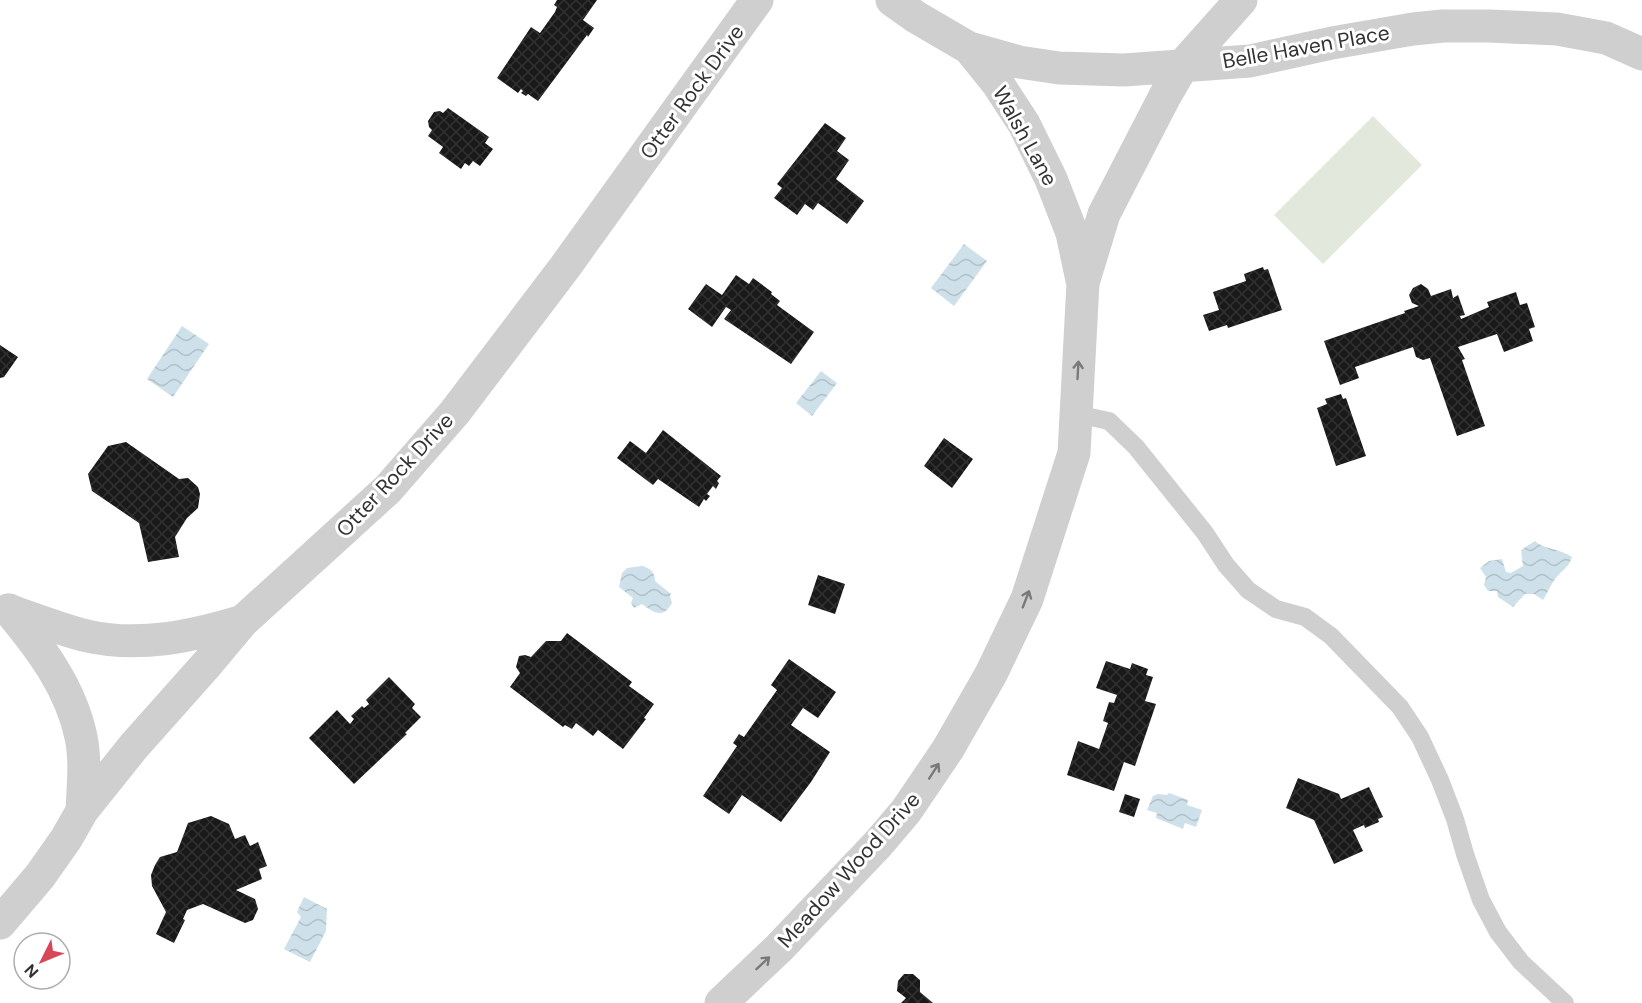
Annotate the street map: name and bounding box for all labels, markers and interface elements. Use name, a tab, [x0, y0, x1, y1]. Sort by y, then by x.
street label: Otter Rock Drive	[634, 19, 750, 165]
street label: Belle Haven Place	[1220, 19, 1392, 75]
street label: Walsh Lane	[986, 81, 1064, 191]
one-way arrow	[1073, 360, 1084, 380]
street label: Otter Rock Drive	[330, 407, 460, 543]
one-way arrow	[1021, 590, 1032, 609]
one-way arrow	[928, 762, 941, 779]
street label: Meadow Wood Drive	[772, 786, 927, 954]
north arrow	[12, 931, 72, 991]
one-way arrow	[756, 956, 771, 970]
text: N	[20, 959, 43, 982]

